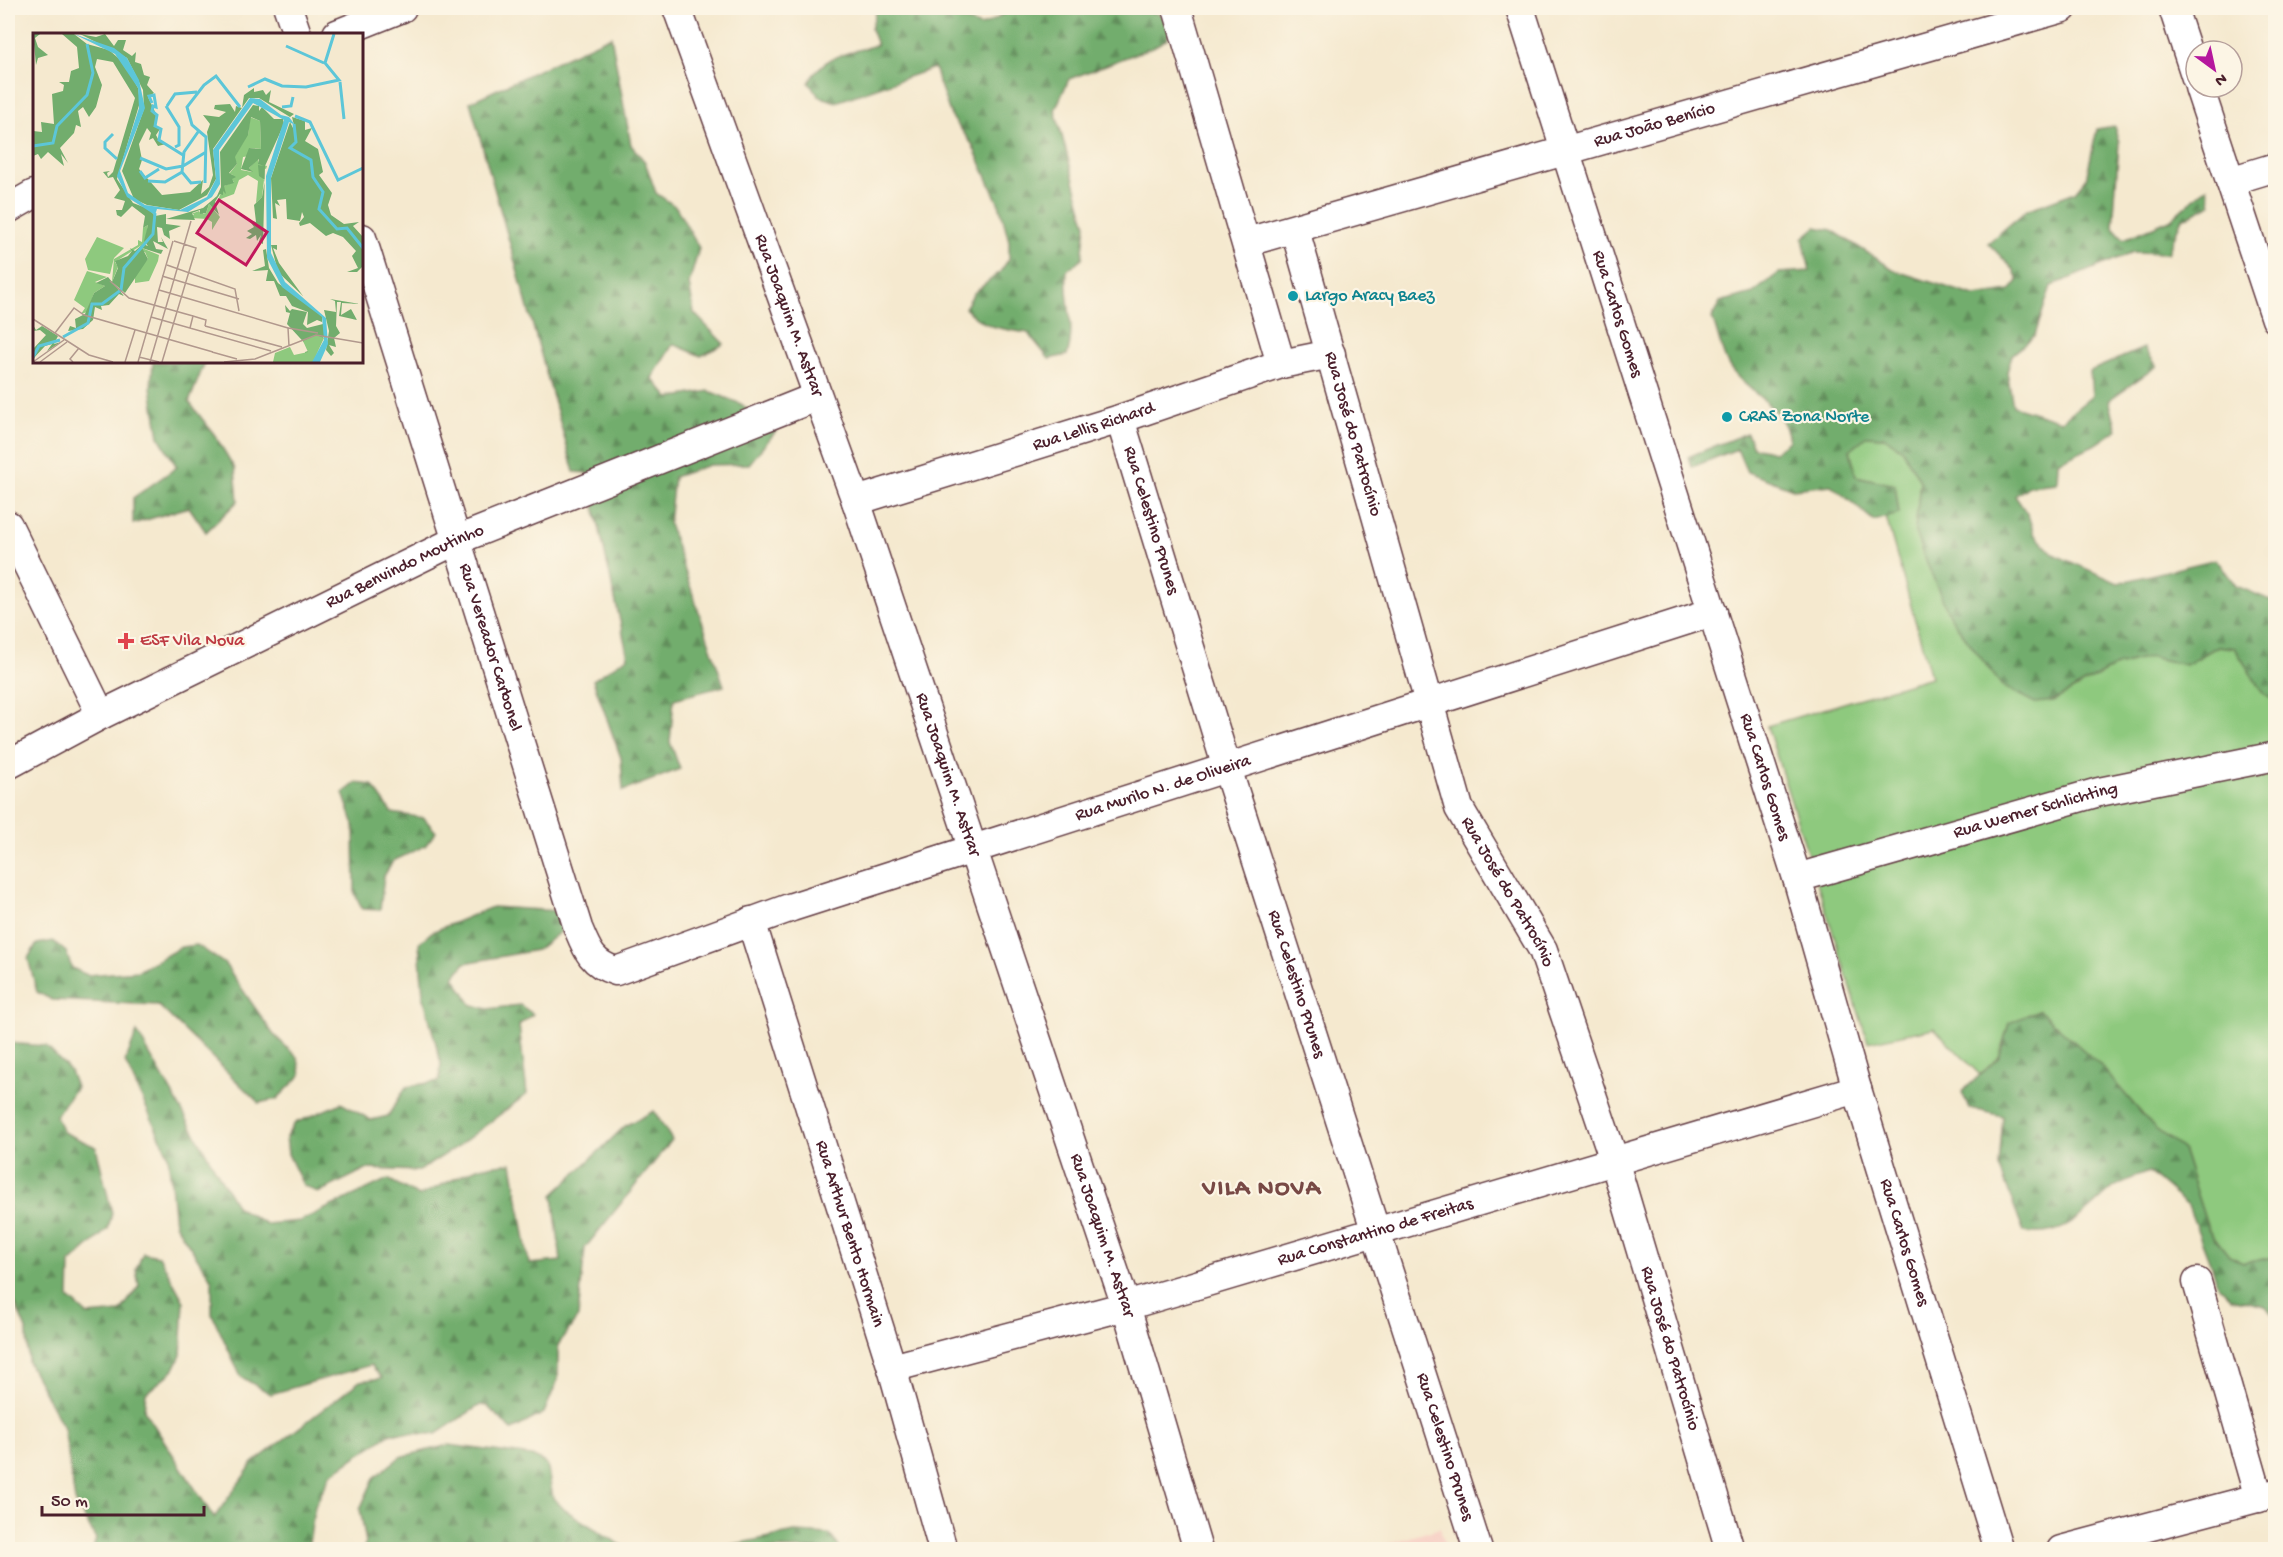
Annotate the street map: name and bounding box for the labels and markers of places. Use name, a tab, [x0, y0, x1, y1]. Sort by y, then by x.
place label: Largo Aracy Baez	[1305, 286, 1436, 307]
marker: Largo Aracy Baez	[1286, 289, 1300, 303]
place label: CRAS Zona Norte	[1739, 407, 1870, 428]
marker: CRAS Zona Norte	[1720, 410, 1734, 424]
place label: ESF Vila Nova	[140, 631, 245, 652]
marker: ESF Vila Nova	[117, 632, 135, 650]

